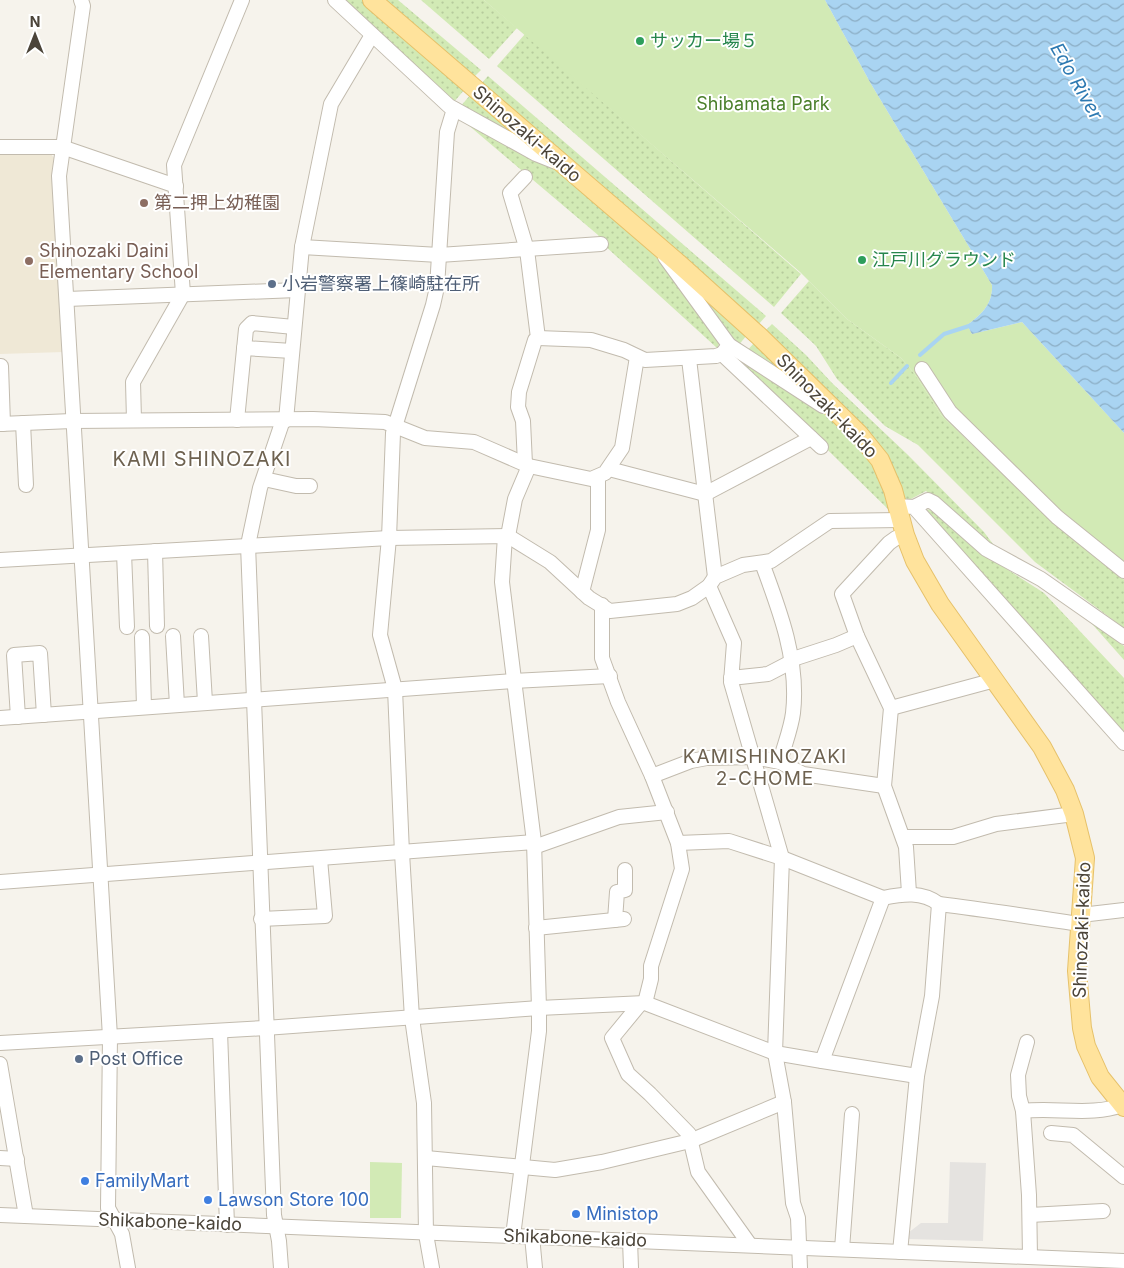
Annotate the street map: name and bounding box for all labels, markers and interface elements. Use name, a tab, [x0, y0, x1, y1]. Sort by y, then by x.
north arrow	[10, 10, 60, 60]
text: N	[30, 13, 40, 30]
place label: サッカー場５	[650, 30, 758, 51]
marker: サッカー場５	[634, 35, 646, 47]
water label: Edo River	[1045, 39, 1108, 125]
street label: Shinozaki-kaido	[469, 81, 586, 186]
park label: Shibamata Park	[696, 93, 830, 114]
place label: 第二押上幼稚園	[154, 192, 280, 213]
marker: 第二押上幼稚園	[138, 197, 150, 209]
place label: Shinozaki Daini Elementary School	[39, 240, 198, 282]
place label: 江戸川グラウンド	[872, 249, 1016, 270]
marker: 江戸川グラウンド	[856, 254, 868, 266]
marker: Shinozaki Daini Elementary School	[23, 255, 35, 267]
place label: 小岩警察署上篠崎駐在所	[282, 273, 480, 294]
marker: 小岩警察署上篠崎駐在所	[266, 278, 278, 290]
street label: Shinozaki-kaido	[772, 349, 882, 462]
district label: KAMI SHINOZAKI	[113, 447, 291, 471]
district label: KAMISHINOZAKI 2-CHOME	[683, 745, 847, 790]
street label: Shinozaki-kaido	[1069, 861, 1094, 999]
place label: Post Office	[89, 1048, 183, 1069]
marker: Post Office	[73, 1053, 85, 1065]
place label: FamilyMart	[95, 1170, 189, 1191]
marker: FamilyMart	[79, 1175, 91, 1187]
place label: Lawson Store 100	[218, 1189, 369, 1210]
marker: Lawson Store 100	[202, 1194, 214, 1206]
place label: Ministop	[586, 1203, 659, 1224]
street label: Shikabone-kaido	[98, 1208, 242, 1235]
marker: Ministop	[570, 1208, 582, 1220]
street label: Shikabone-kaido	[503, 1224, 647, 1251]

